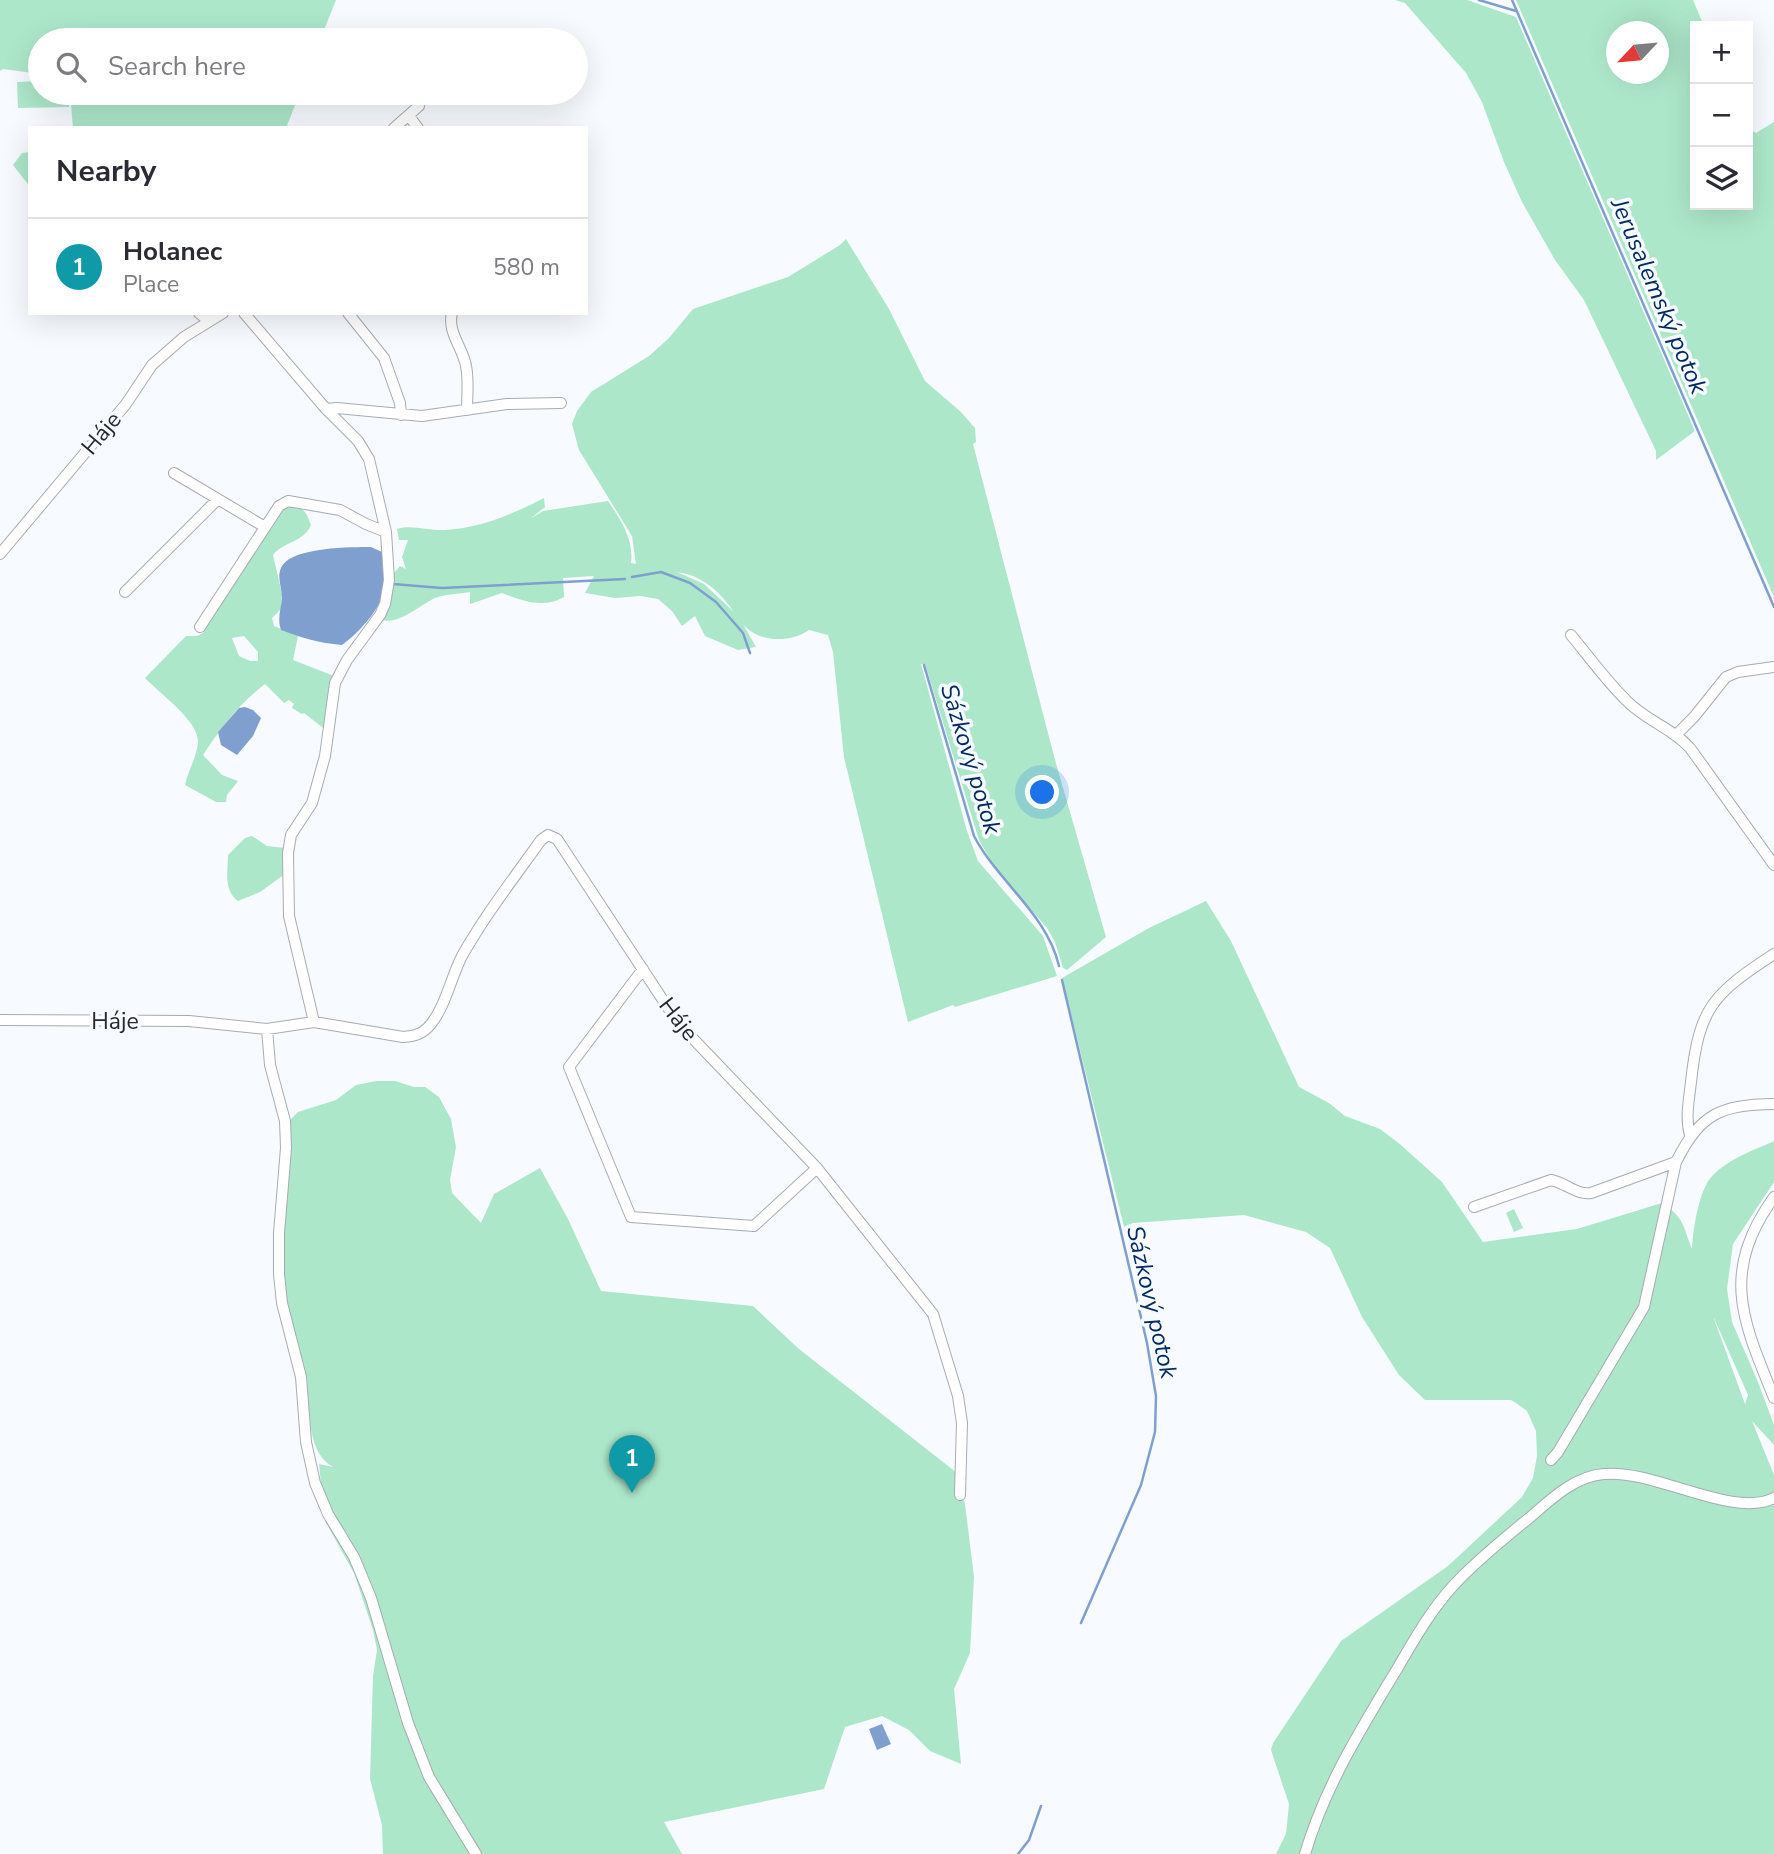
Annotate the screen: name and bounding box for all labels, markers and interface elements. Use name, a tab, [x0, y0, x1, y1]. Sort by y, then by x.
north arrow	[1606, 21, 1669, 84]
map controls	[1690, 21, 1753, 210]
button: +	[1690, 21, 1753, 84]
search box	[28, 28, 588, 105]
icon: search	[52, 48, 90, 86]
text: Search here	[108, 49, 246, 84]
button: −	[1690, 84, 1753, 147]
button: layers	[1690, 147, 1753, 210]
text: Nearby	[56, 151, 156, 192]
water label: Jerusalemský potok	[1603, 192, 1715, 400]
text: Holanec	[123, 234, 222, 269]
text: 1	[72, 252, 86, 283]
text: 580 m	[493, 252, 560, 283]
text: Place	[123, 269, 179, 300]
street label: Háje	[74, 405, 128, 461]
water label: Sázkový potok	[933, 680, 1009, 839]
your location	[1025, 775, 1059, 809]
street label: Háje	[652, 991, 705, 1048]
street label: Háje	[91, 1006, 139, 1037]
water label: Sázkový potok	[1119, 1223, 1185, 1382]
pin: 1	[609, 1435, 655, 1493]

